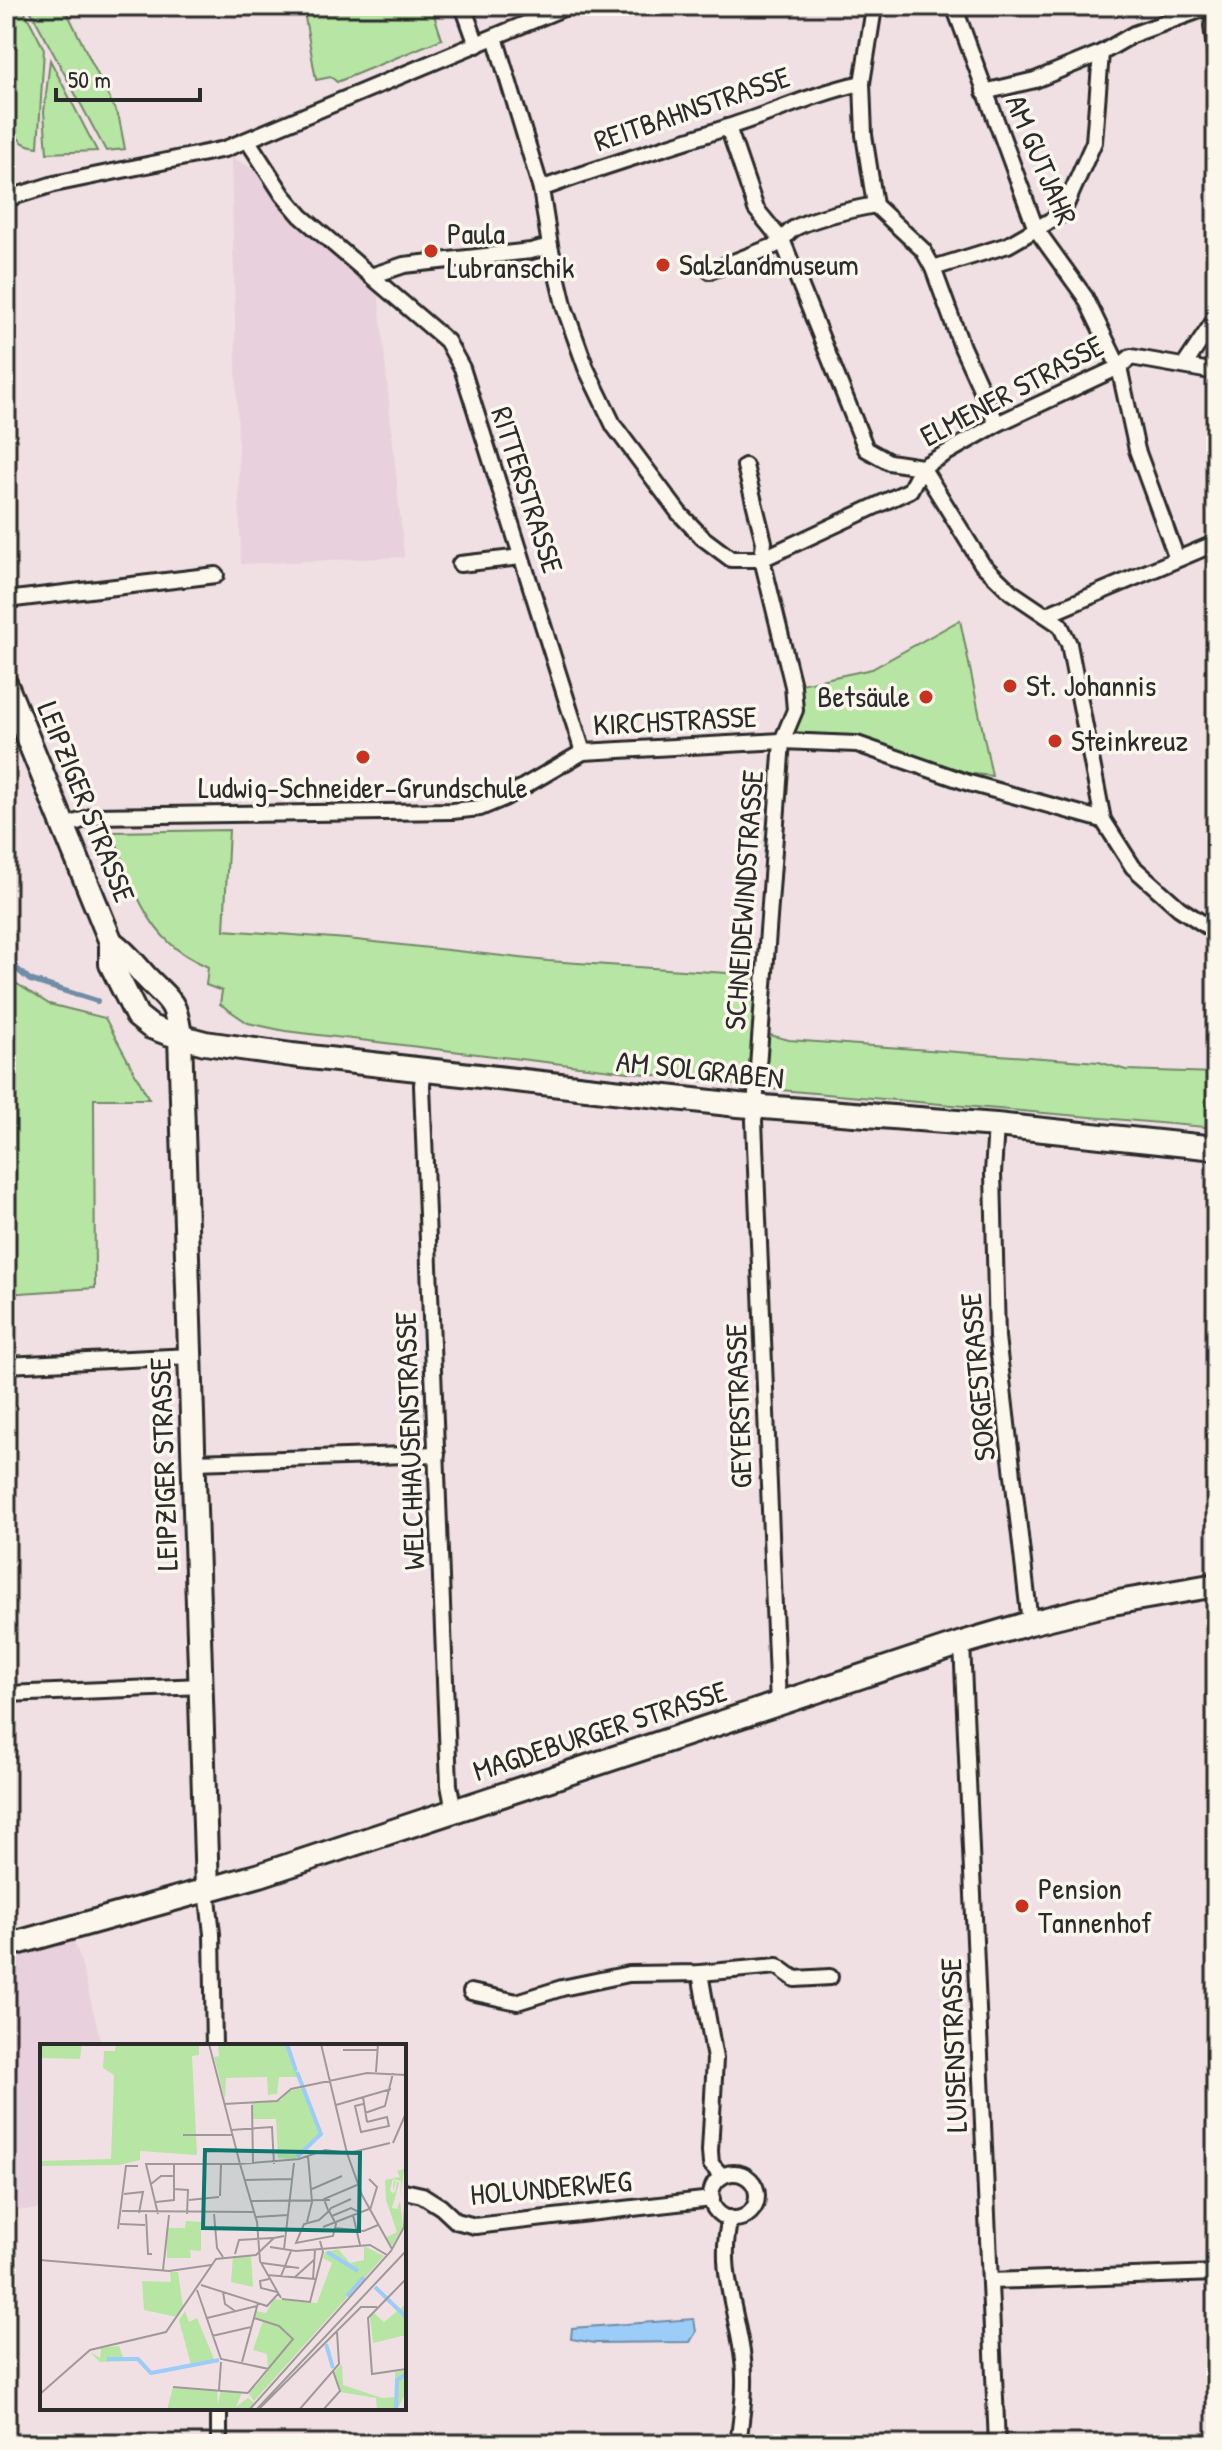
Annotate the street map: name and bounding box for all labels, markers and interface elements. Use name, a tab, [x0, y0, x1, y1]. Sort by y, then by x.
scale bar	[56, 52, 200, 102]
street label: REITBAHNSTRASSE	[588, 56, 795, 160]
text: 50 m	[68, 63, 111, 95]
street label: AM GUTJAHR	[997, 88, 1087, 231]
place label: Paula Lubranschik	[447, 213, 574, 287]
marker: Paula Lubranschik	[422, 242, 440, 260]
place label: Salzlandmuseum	[679, 244, 859, 284]
marker: Salzlandmuseum	[654, 256, 672, 274]
street label: ELMENER STRASSE	[913, 325, 1110, 455]
street label: RITTERSTRASSE	[482, 401, 574, 578]
place label: St. Johannis	[1026, 665, 1156, 705]
place label: Betsäule	[817, 676, 910, 716]
marker: St. Johannis	[1001, 677, 1019, 695]
marker: Betsäule	[917, 688, 935, 706]
street label: LEIPZIGER STRASSE	[28, 695, 145, 908]
street label: KIRCHSTRASSE	[592, 696, 758, 744]
place label: Steinkreuz	[1071, 720, 1188, 760]
marker: Steinkreuz	[1046, 732, 1064, 750]
marker: Ludwig-Schneider-Grundschule	[354, 748, 372, 766]
place label: Ludwig-Schneider-Grundschule	[198, 767, 528, 807]
street label: SCHNEIDEWINDSTRASSE	[714, 769, 772, 1031]
street label: AM SOLGRABEN	[614, 1040, 786, 1098]
street label: SORGESTRASSE	[950, 1291, 1004, 1463]
street label: WELCHHAUSENSTRASSE	[385, 1311, 433, 1571]
street label: GEYERSTRASSE	[715, 1323, 761, 1489]
street label: LEIPZIGER STRASSE	[139, 1357, 187, 1571]
street label: MAGDEBURGER STRASSE	[468, 1670, 732, 1790]
place label: Pension Tannenhof	[1038, 1868, 1152, 1942]
marker: Pension Tannenhof	[1013, 1897, 1031, 1915]
street label: LUISENSTRASSE	[930, 1957, 976, 2133]
inset map	[40, 2044, 406, 2410]
street label: HOLUNDERWEG	[469, 2160, 634, 2214]

